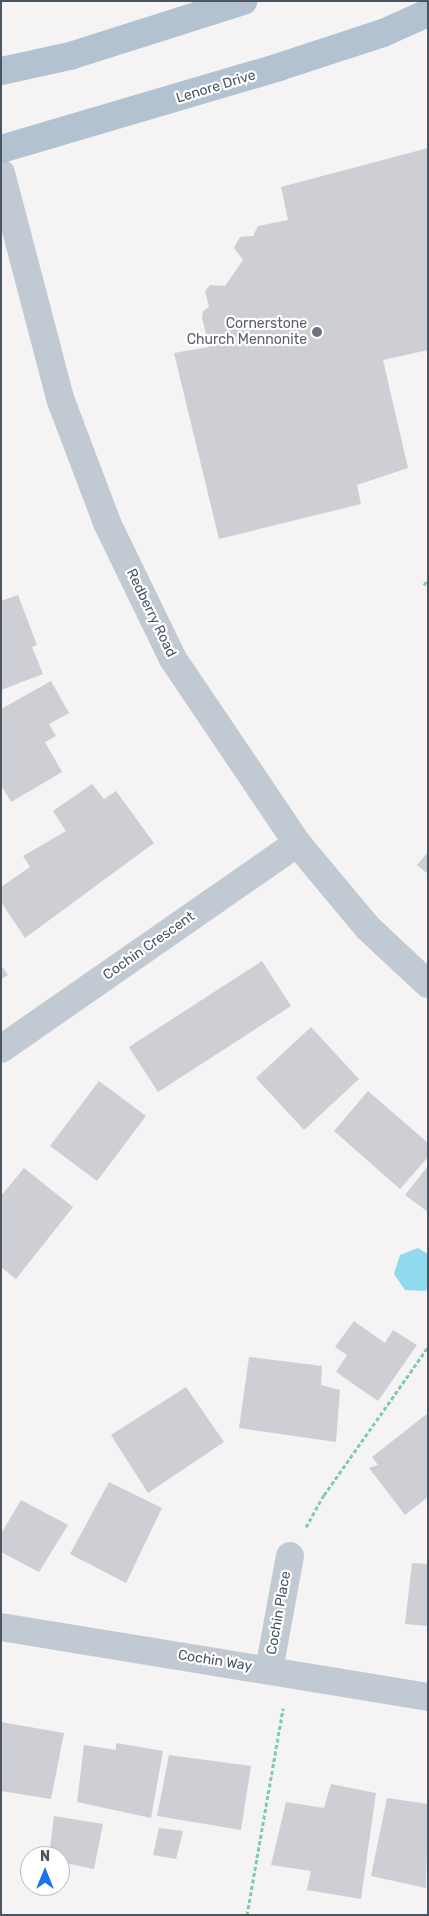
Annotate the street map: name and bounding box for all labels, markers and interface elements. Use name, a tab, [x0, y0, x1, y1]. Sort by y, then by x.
street label: Lenore Drive	[174, 67, 258, 107]
place label: Cornerstone Church Mennonite	[187, 316, 307, 348]
marker: Cornerstone Church Mennonite	[311, 326, 323, 338]
street label: Redberry Road	[122, 566, 180, 660]
street label: Cochin Crescent	[100, 908, 198, 984]
street label: Cochin Place	[263, 1570, 295, 1656]
street label: Cochin Way	[177, 1647, 253, 1675]
north arrow	[20, 1846, 70, 1896]
text: N	[40, 1848, 50, 1865]

